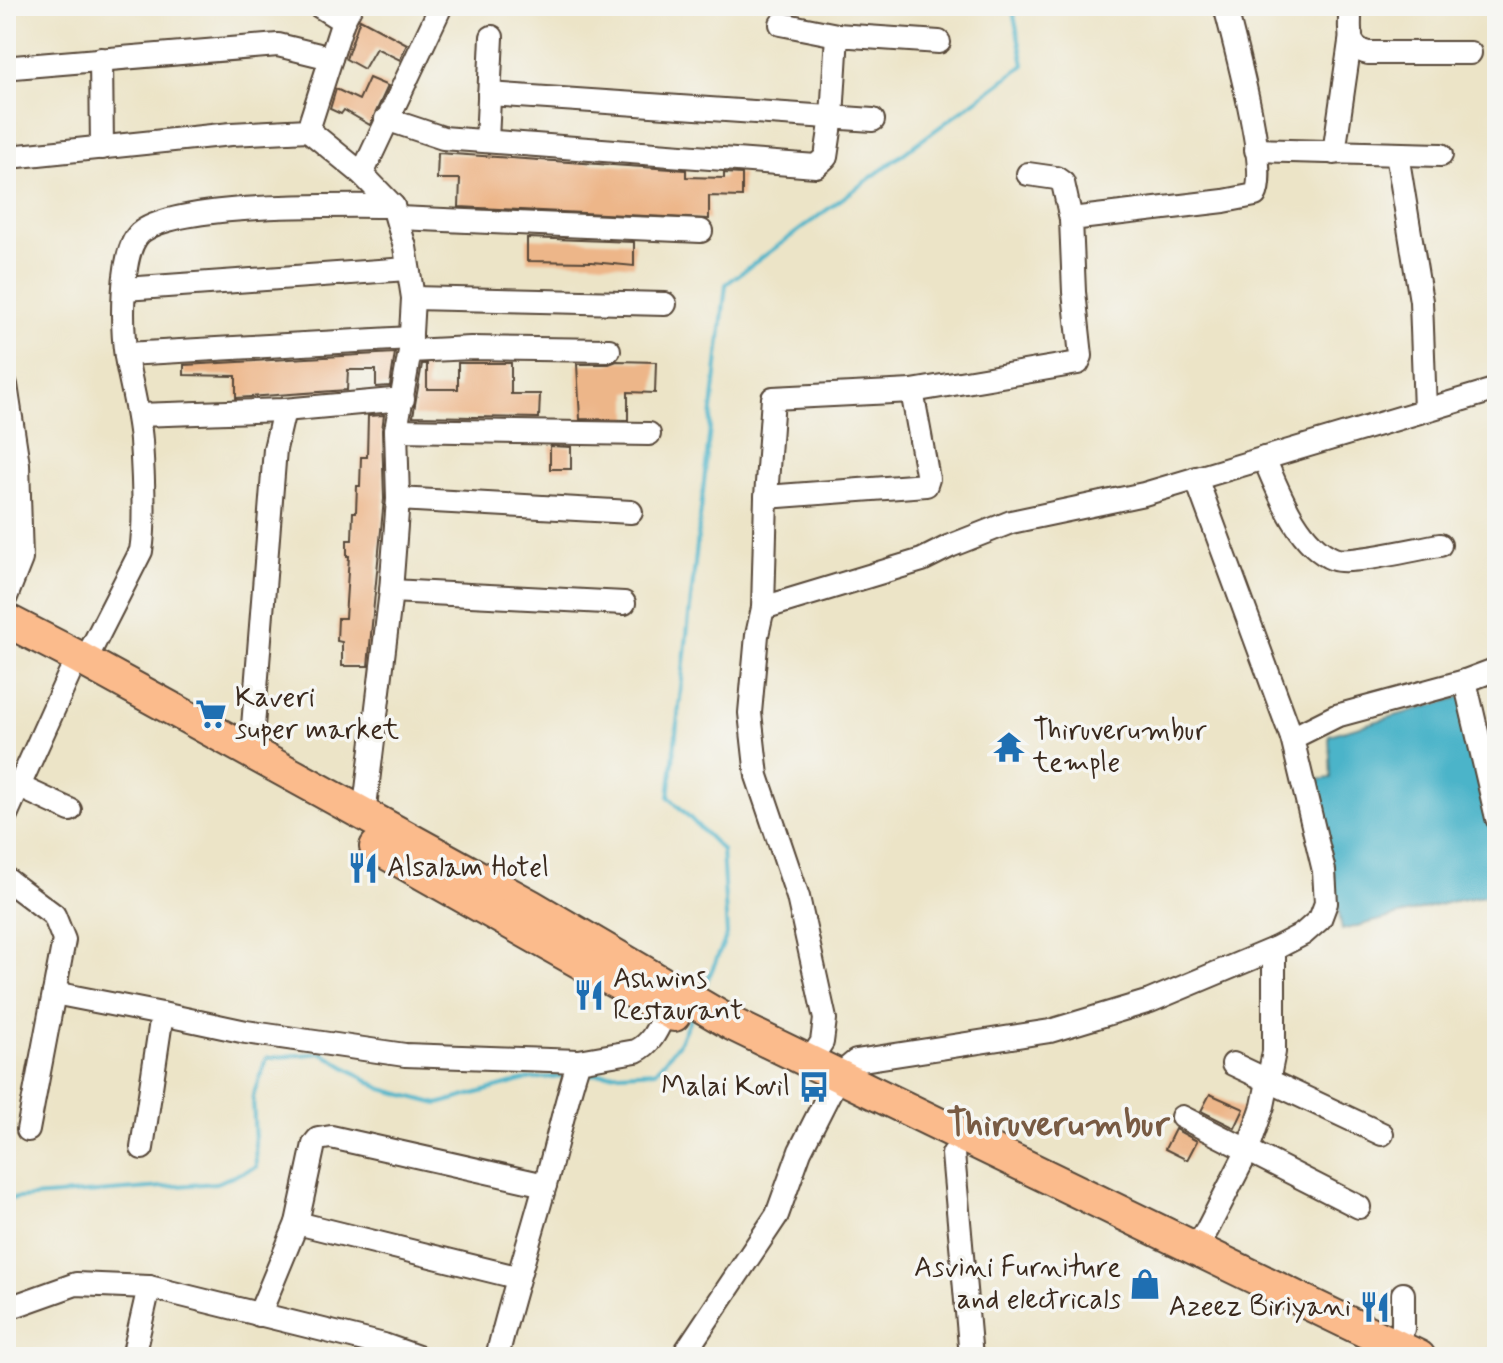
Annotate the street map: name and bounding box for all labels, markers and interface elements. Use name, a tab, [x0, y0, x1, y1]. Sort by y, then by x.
place label: Kaveri super market	[235, 680, 400, 749]
supermarket icon: Kaveri super market	[194, 697, 228, 731]
place label: Thiruverumbur temple	[1032, 713, 1207, 782]
temple icon: Thiruverumbur temple	[992, 730, 1026, 764]
place label: Alsalam Hotel	[387, 850, 549, 887]
restaurant icon: Alsalam Hotel	[346, 851, 380, 885]
place label: Ashwins Restaurant	[613, 961, 743, 1030]
restaurant icon: Ashwins Restaurant	[572, 978, 606, 1012]
place label: Malai Kovil	[661, 1069, 790, 1106]
bus stop icon: Malai Kovil	[797, 1070, 831, 1104]
district label: Thiruverumbur	[946, 1102, 1171, 1149]
place label: Asvini Furniture and electricals	[914, 1250, 1121, 1319]
shop icon: Asvini Furniture and electricals	[1128, 1267, 1162, 1301]
place label: Azeez Biriyani	[1169, 1289, 1351, 1326]
restaurant icon: Azeez Biriyani	[1358, 1290, 1392, 1324]

